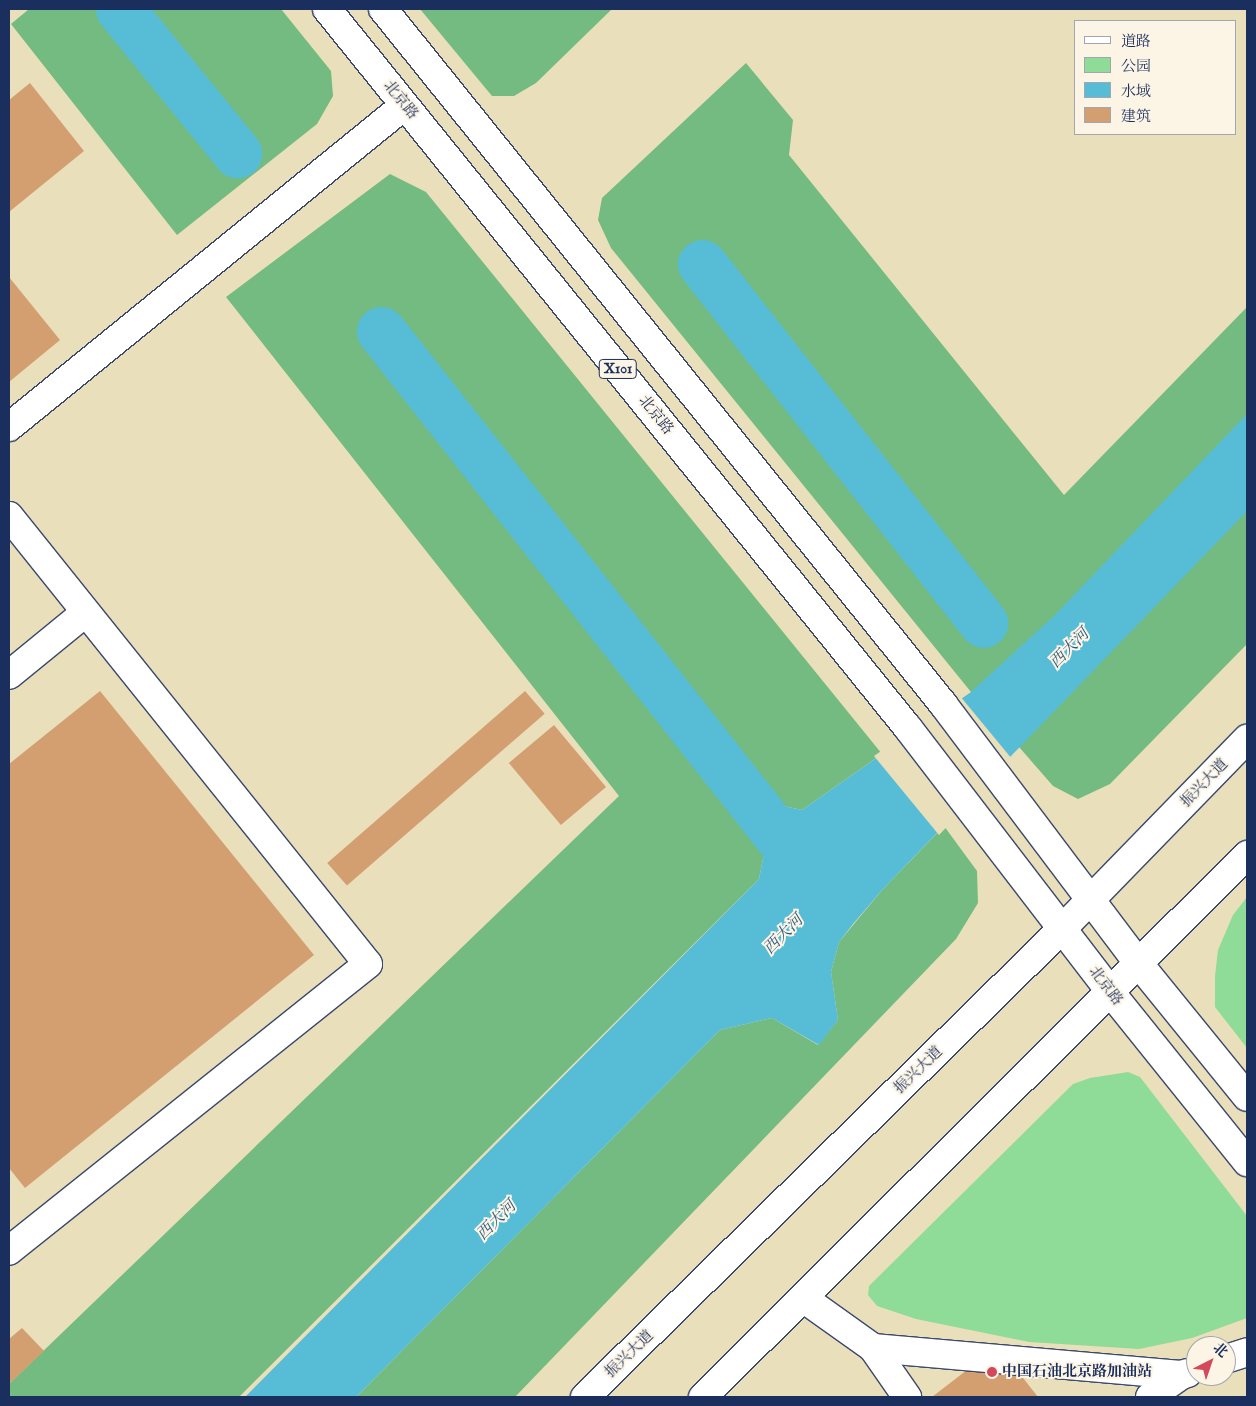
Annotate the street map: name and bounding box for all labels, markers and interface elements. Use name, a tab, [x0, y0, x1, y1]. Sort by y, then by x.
legend	[1074, 20, 1236, 135]
text: 道路	[1121, 32, 1151, 51]
text: 公园	[1121, 57, 1151, 76]
street label: 北京路	[380, 77, 422, 123]
text: 水域	[1121, 82, 1151, 101]
text: 建筑	[1121, 107, 1151, 126]
road number: X101	[598, 358, 638, 380]
street label: 北京路	[635, 392, 677, 438]
water label: 西大河	[1046, 625, 1094, 673]
street label: 振兴大道	[1177, 755, 1231, 811]
water label: 西大河	[760, 911, 808, 959]
street label: 北京路	[1085, 963, 1127, 1009]
street label: 振兴大道	[890, 1043, 946, 1097]
water label: 西大河	[473, 1197, 521, 1245]
street label: 振兴大道	[601, 1327, 657, 1381]
north arrow	[1186, 1336, 1236, 1386]
text: 北	[1209, 1339, 1231, 1362]
place label: 中国石油北京路加油站	[1002, 1363, 1152, 1381]
marker: 中国石油北京路加油站	[986, 1366, 998, 1378]

